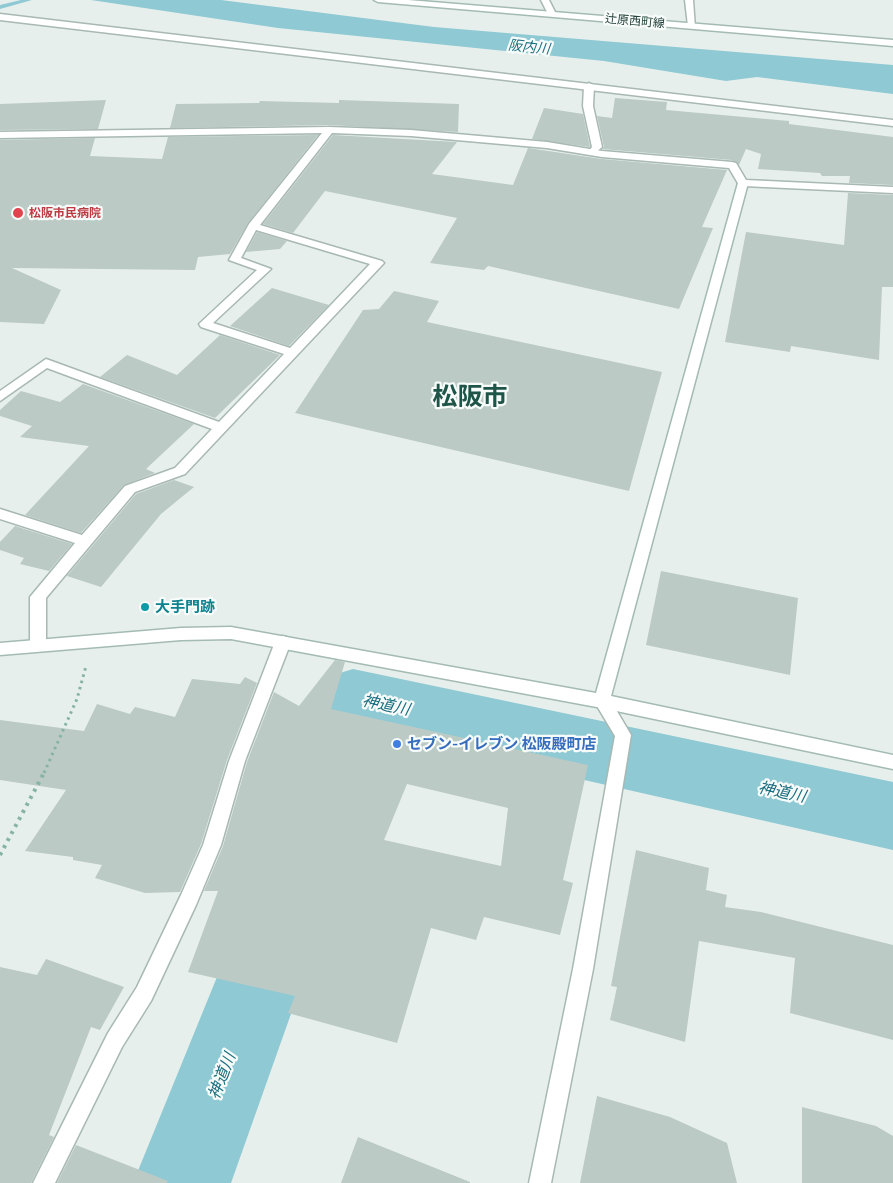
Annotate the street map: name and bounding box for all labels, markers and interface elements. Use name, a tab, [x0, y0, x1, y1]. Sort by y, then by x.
street label: 辻原西町線	[604, 11, 666, 31]
water label: 阪内川	[507, 36, 551, 58]
marker: 松阪市民病院	[11, 206, 25, 220]
place label: 松阪市民病院	[29, 206, 101, 220]
district label: 松阪市	[433, 382, 507, 412]
place label: 大手門跡	[155, 598, 215, 616]
marker: 大手門跡	[139, 601, 151, 613]
water label: 神道川	[361, 691, 411, 719]
place label: セブン-イレブン 松阪殿町店	[407, 735, 596, 753]
marker: セブン-イレブン 松阪殿町店	[391, 738, 403, 750]
water label: 神道川	[757, 778, 807, 806]
water label: 神道川	[204, 1050, 240, 1102]

